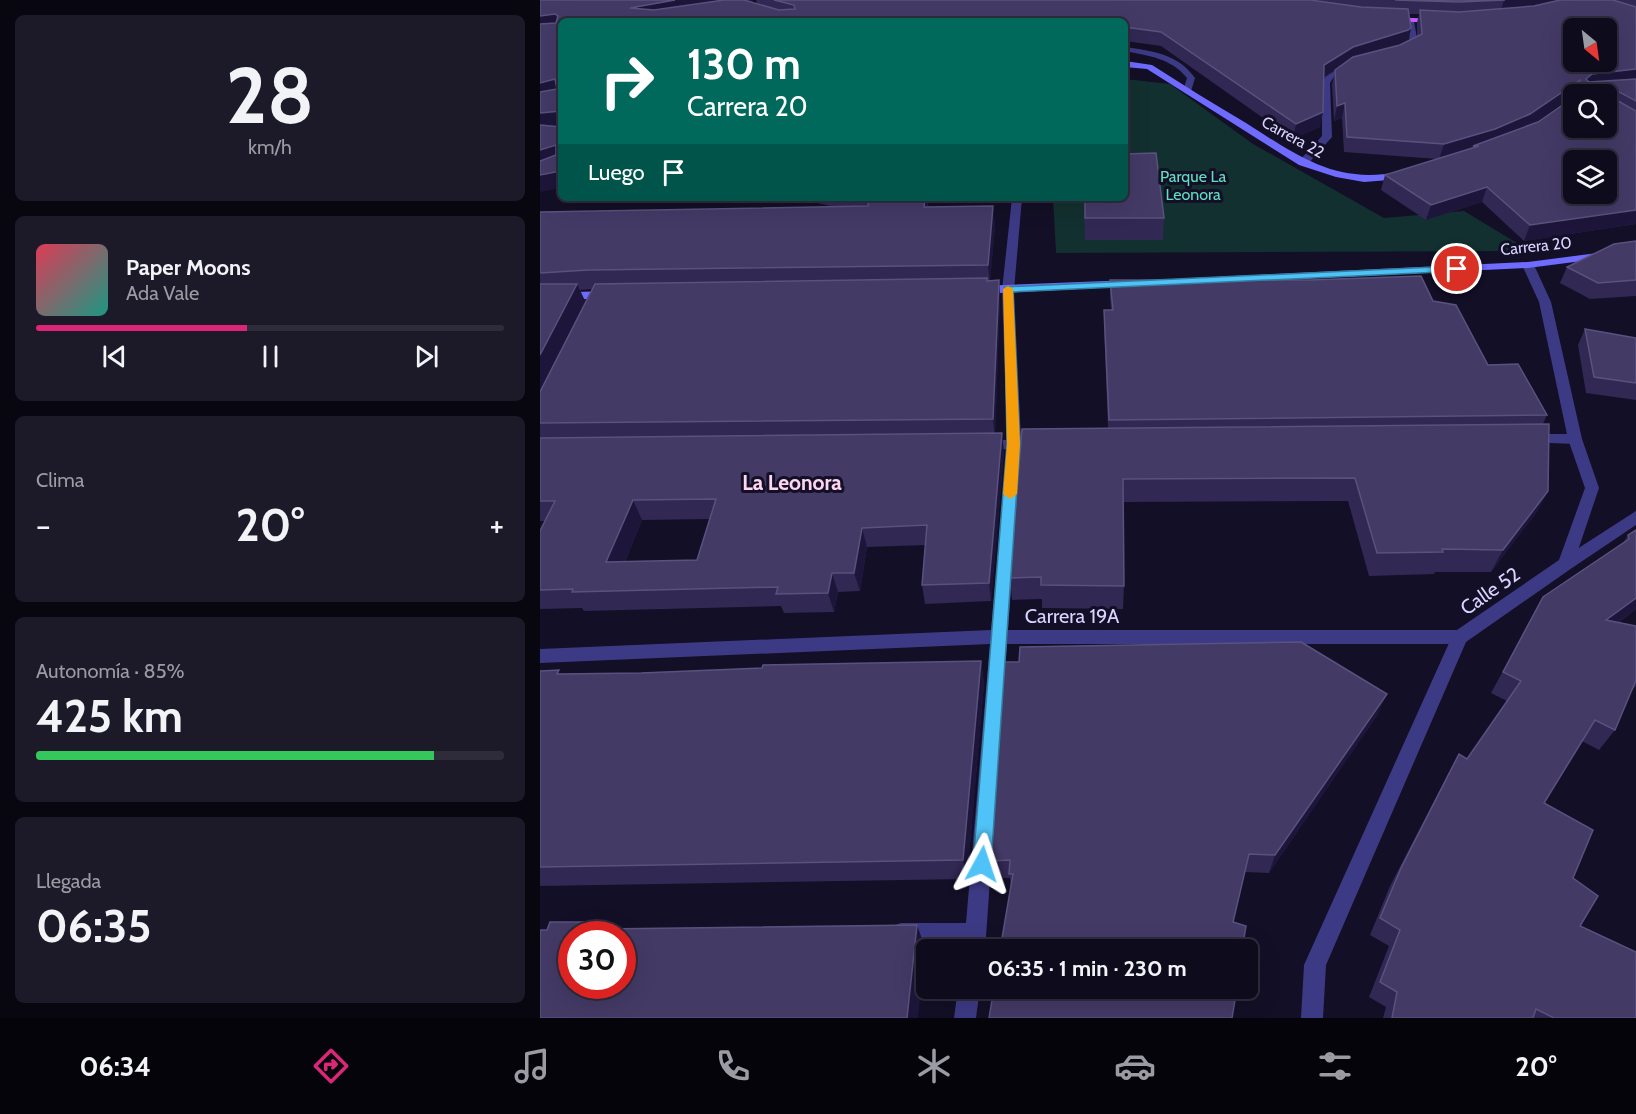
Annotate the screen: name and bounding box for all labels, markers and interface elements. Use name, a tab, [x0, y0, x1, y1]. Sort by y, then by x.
north arrow	[1563, 18, 1617, 72]
map controls	[1563, 18, 1617, 204]
text: 130 m	[687, 38, 801, 90]
icon: right	[588, 42, 666, 120]
text: 28	[226, 48, 314, 143]
button: search	[1563, 84, 1617, 138]
text: Carrera 20	[687, 90, 808, 123]
street label: Carrera 22	[1258, 112, 1328, 162]
text: km/h	[248, 135, 292, 159]
button: layers	[1563, 150, 1617, 204]
icon: arrive	[657, 156, 690, 189]
text: Luego	[588, 159, 645, 186]
park label: Parque La Leonora	[1160, 167, 1226, 204]
street label: Carrera 20	[1499, 233, 1573, 259]
pin	[1431, 243, 1482, 294]
icon: arrive	[1440, 252, 1473, 285]
text: Paper Moons	[126, 254, 250, 281]
text: Ada Vale	[126, 281, 199, 305]
icon: previous	[98, 340, 131, 373]
icon: pause	[254, 340, 287, 373]
icon: next	[410, 340, 443, 373]
text: Clima	[36, 468, 84, 492]
district label: La Leonora	[742, 470, 842, 495]
text: 20°	[236, 498, 304, 552]
text: −	[36, 505, 51, 545]
text: +	[489, 505, 504, 545]
street label: Calle 52	[1456, 562, 1524, 620]
street label: Carrera 19A	[1025, 604, 1120, 628]
text: Autonomía · 85%	[36, 659, 184, 683]
text: 425 km	[36, 689, 183, 743]
position arrow	[950, 832, 1014, 896]
text: Llegada	[36, 869, 101, 893]
text: 06:35	[36, 899, 151, 953]
speed limit sign: 30	[558, 921, 636, 999]
text: 06:35 · 1 min · 230 m	[987, 955, 1187, 982]
icon: directions	[310, 1045, 352, 1087]
icon: music	[511, 1045, 553, 1087]
icon: phone	[712, 1045, 754, 1087]
icon: climate	[913, 1045, 955, 1087]
icon: car	[1114, 1045, 1156, 1087]
icon: filters	[1314, 1045, 1356, 1087]
text: 06:34	[79, 1050, 151, 1083]
text: 20°	[1515, 1050, 1557, 1083]

